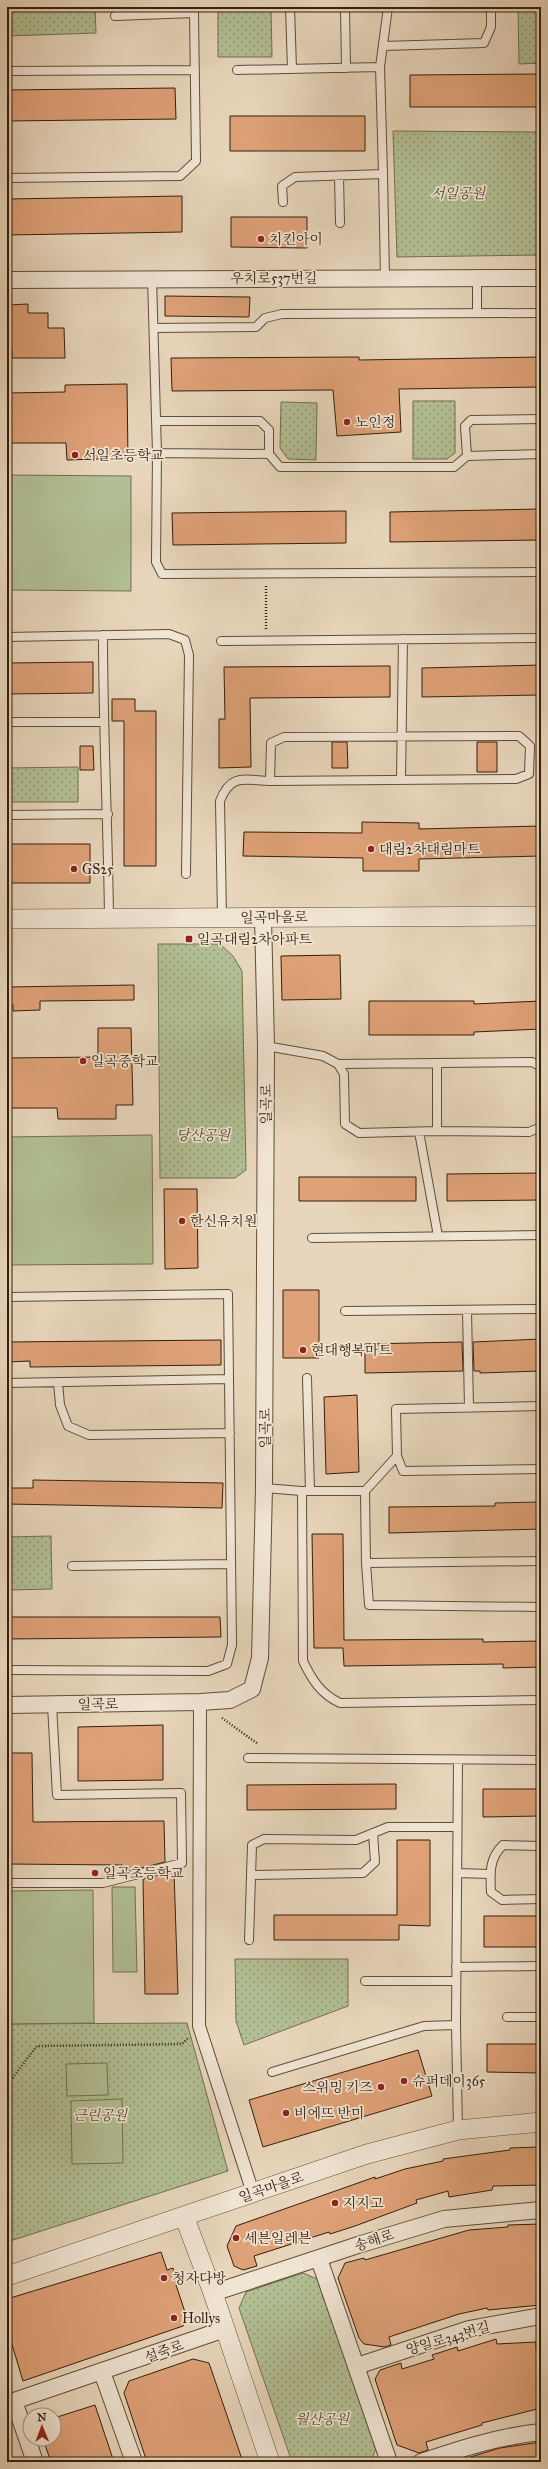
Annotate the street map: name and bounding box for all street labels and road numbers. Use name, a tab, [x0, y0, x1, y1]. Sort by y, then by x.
street label: 우치로537번길	[230, 270, 318, 287]
street label: 일곡마을로	[240, 908, 308, 927]
street label: 일곡로	[258, 1083, 275, 1124]
street label: 일곡로	[257, 1407, 274, 1448]
street label: 일곡로	[78, 1696, 119, 1713]
street label: 일곡마을로	[236, 2168, 306, 2207]
street label: 송해로	[352, 2226, 397, 2255]
street label: 양일로343번길	[404, 2318, 492, 2359]
street label: 설죽로	[142, 2336, 187, 2366]

